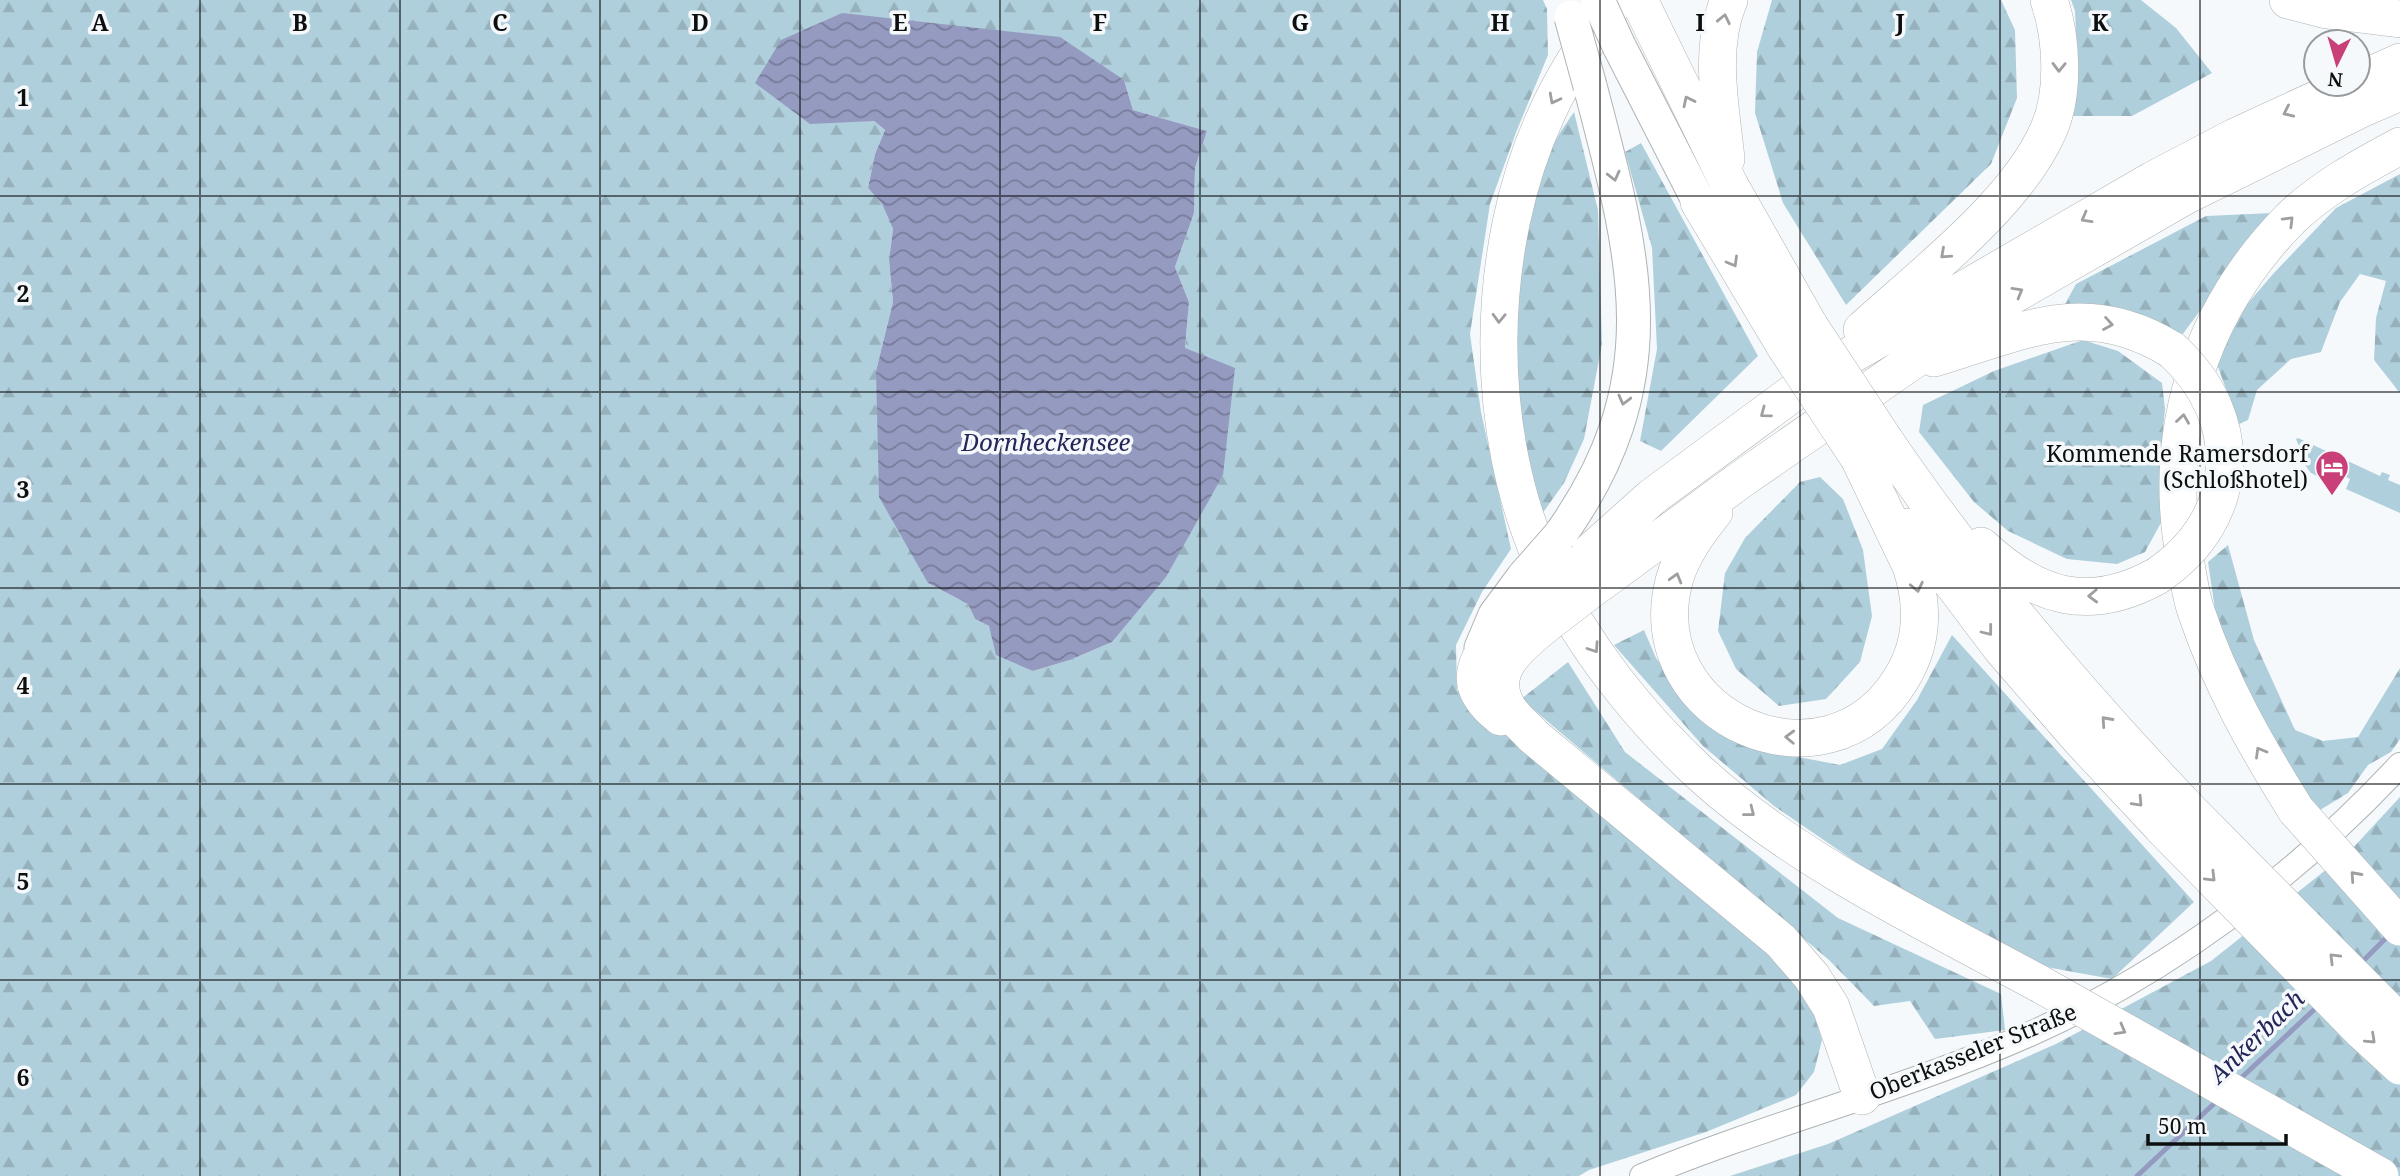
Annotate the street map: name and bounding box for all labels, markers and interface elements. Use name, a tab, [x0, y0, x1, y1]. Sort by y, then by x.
text: A	[91, 6, 109, 38]
text: B	[292, 6, 308, 38]
text: C	[492, 6, 508, 38]
text: D	[691, 6, 709, 38]
text: E	[892, 6, 908, 38]
text: F	[1093, 6, 1107, 38]
text: G	[1291, 6, 1309, 38]
text: H	[1491, 6, 1510, 38]
text: I	[1695, 6, 1705, 38]
text: J	[1894, 6, 1905, 38]
text: K	[2092, 6, 2109, 38]
one-way arrow	[1715, 13, 1730, 25]
north arrow	[2302, 28, 2372, 98]
one-way arrow	[2051, 62, 2067, 73]
text: N	[2327, 66, 2344, 94]
text: 1	[17, 81, 30, 113]
one-way arrow	[1549, 92, 1562, 104]
one-way arrow	[1682, 96, 1696, 108]
one-way arrow	[2283, 104, 2295, 118]
one-way arrow	[1606, 169, 1620, 181]
one-way arrow	[2081, 210, 2094, 223]
one-way arrow	[2281, 217, 2294, 230]
one-way arrow	[1940, 246, 1953, 259]
one-way arrow	[1725, 254, 1738, 267]
text: 2	[17, 277, 30, 309]
one-way arrow	[2011, 287, 2024, 300]
one-way arrow	[1492, 313, 1507, 324]
one-way arrow	[2102, 315, 2114, 330]
one-way arrow	[1618, 394, 1632, 406]
one-way arrow	[1760, 405, 1773, 418]
one-way arrow	[2176, 413, 2191, 424]
water label: Dornheckensee	[961, 425, 1131, 458]
place label: Kommende Ramersdorf (Schloßhotel)	[2046, 437, 2310, 495]
hotel icon: Kommende Ramersdorf (Schloßhotel)	[2313, 448, 2351, 497]
text: 3	[17, 473, 30, 505]
one-way arrow	[1667, 572, 1682, 584]
one-way arrow	[1908, 581, 1923, 593]
one-way arrow	[2087, 588, 2098, 603]
one-way arrow	[1980, 623, 1993, 635]
one-way arrow	[1586, 641, 1599, 654]
text: 4	[17, 669, 30, 701]
one-way arrow	[2101, 716, 2114, 729]
one-way arrow	[1784, 730, 1795, 745]
one-way arrow	[2255, 746, 2268, 759]
one-way arrow	[2130, 794, 2142, 807]
one-way arrow	[1742, 804, 1754, 817]
text: 5	[17, 865, 30, 897]
one-way arrow	[2202, 869, 2215, 882]
one-way arrow	[2350, 871, 2363, 884]
one-way arrow	[2329, 953, 2342, 966]
water label: Ankerbach	[2200, 982, 2311, 1091]
street label: Oberkasseler Straße	[1864, 995, 2081, 1107]
one-way arrow	[2114, 1021, 2127, 1035]
one-way arrow	[2363, 1030, 2376, 1043]
text: 6	[17, 1061, 30, 1093]
scale bar	[2148, 1102, 2286, 1146]
text: 50 m	[2158, 1112, 2207, 1140]

